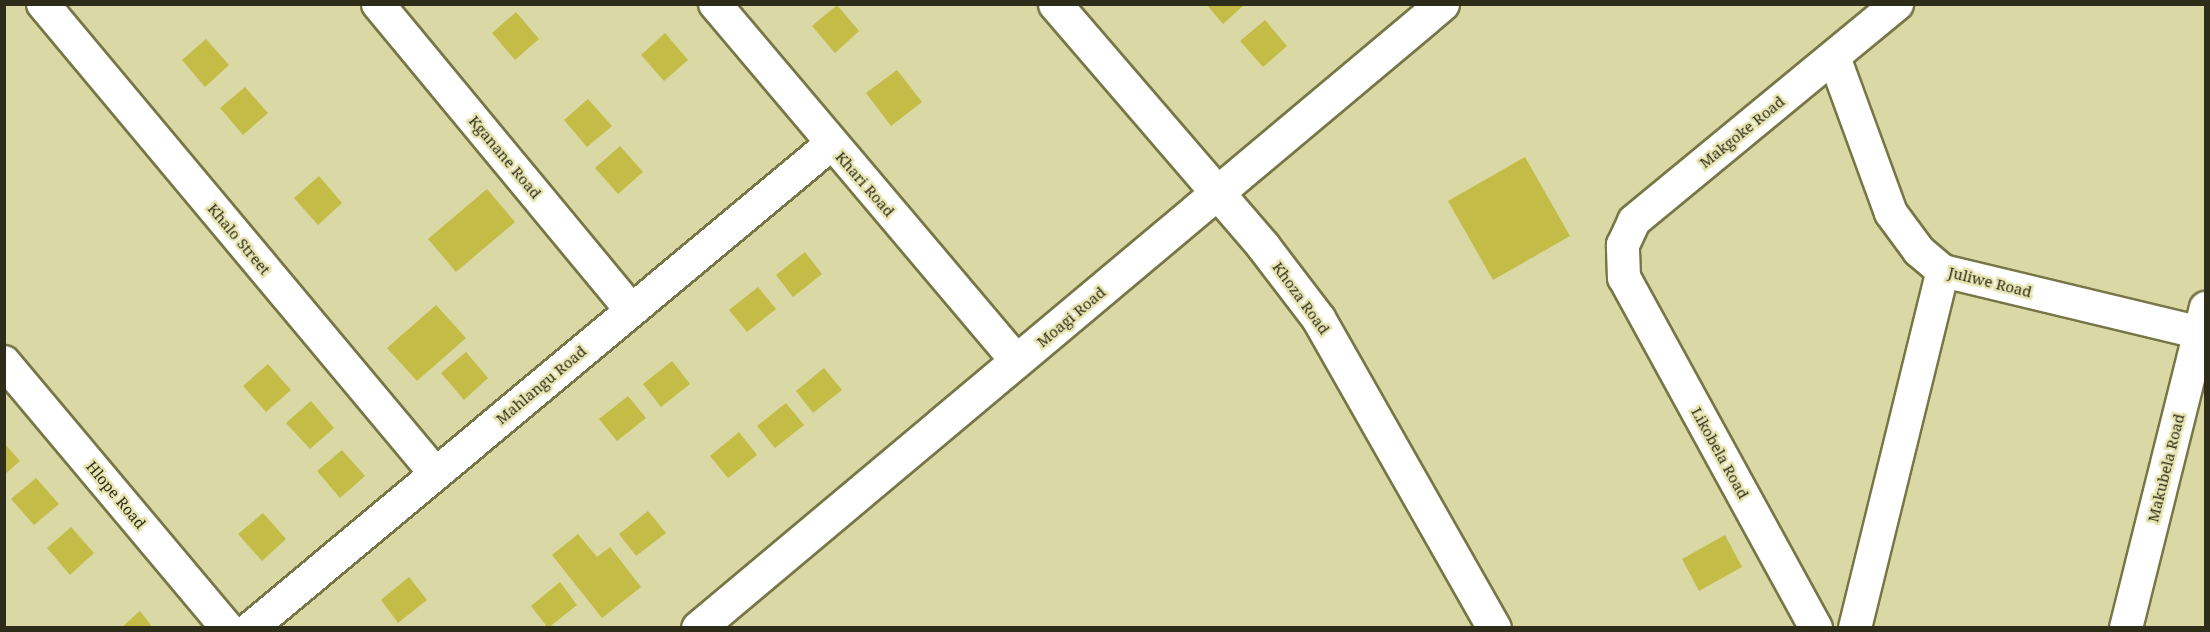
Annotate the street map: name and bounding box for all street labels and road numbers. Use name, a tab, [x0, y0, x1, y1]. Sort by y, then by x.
street label: Makgoke Road	[1696, 92, 1788, 172]
street label: Kganane Road	[465, 112, 545, 202]
street label: Khari Road	[832, 148, 898, 220]
street label: Khalo Street	[204, 200, 274, 278]
street label: Khoza Road	[1269, 258, 1333, 338]
street label: Juliwe Road	[1946, 263, 2034, 301]
street label: Moagi Road	[1033, 283, 1109, 351]
street label: Mahlangu Road	[492, 342, 590, 428]
street label: Likobela Road	[1687, 404, 1753, 502]
street label: Makubela Road	[2144, 412, 2188, 524]
street label: Hlope Road	[83, 458, 149, 532]

